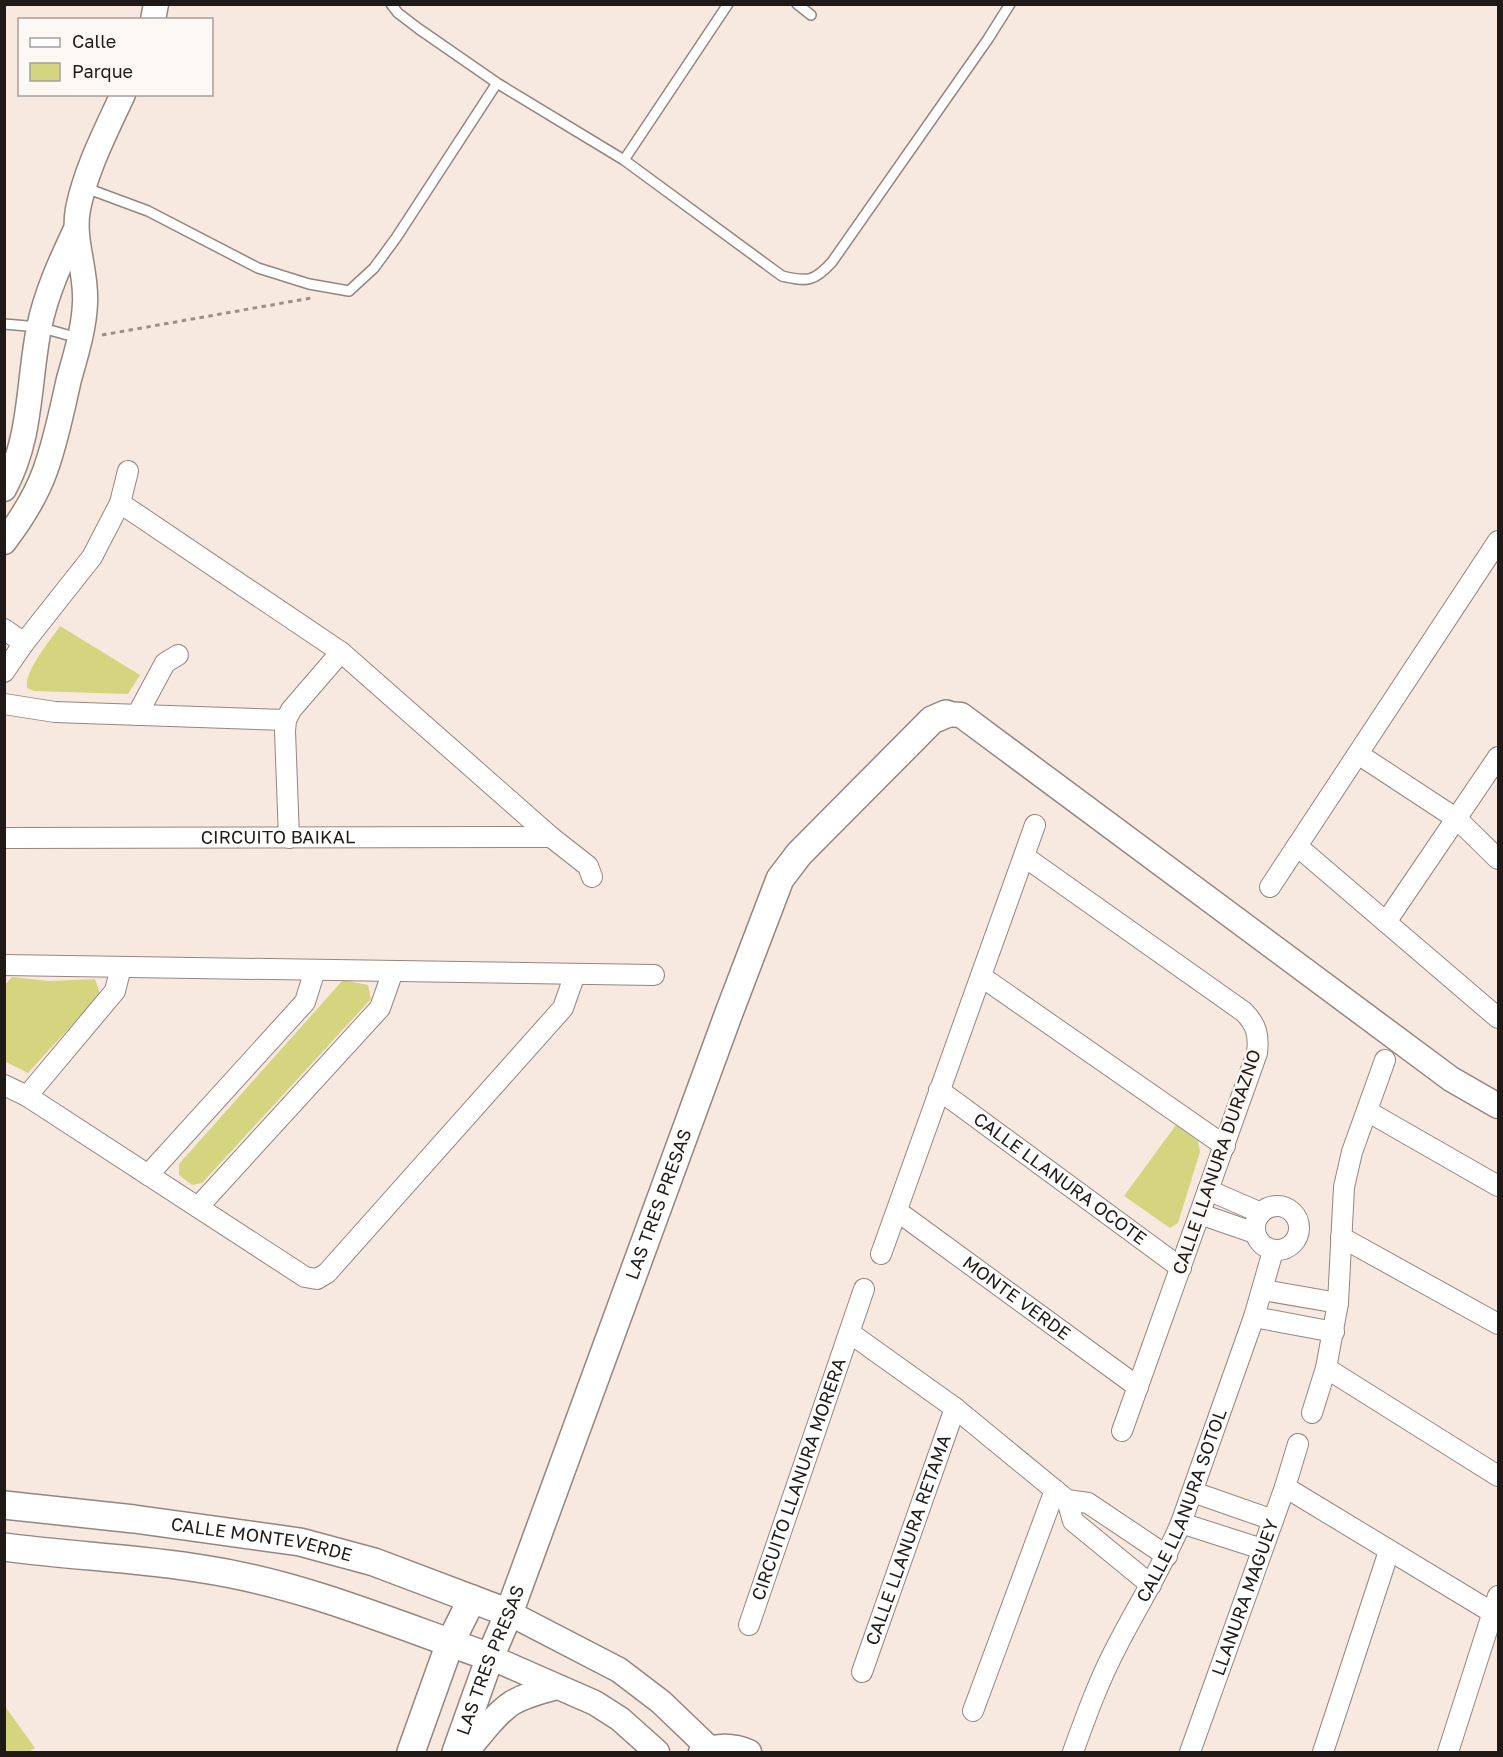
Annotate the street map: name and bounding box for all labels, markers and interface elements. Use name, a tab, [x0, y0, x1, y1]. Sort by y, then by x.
legend	[18, 18, 213, 96]
text: Calle	[72, 30, 116, 52]
text: Parque	[72, 60, 133, 82]
street label: CIRCUITO BAIKAL	[201, 825, 355, 848]
street label: CALLE LLANURA DURAZNO	[1167, 1046, 1265, 1277]
street label: CALLE LLANURA OCOTE	[970, 1107, 1151, 1249]
street label: LAS TRES PRESAS	[620, 1126, 695, 1282]
street label: MONTE VERDE	[959, 1251, 1075, 1344]
street label: CIRCUITO LLANURA MORERA	[746, 1355, 850, 1603]
street label: CALLE LLANURA SOTOL	[1131, 1406, 1231, 1606]
street label: CALLE LLANURA RETAMA	[860, 1432, 955, 1648]
street label: CALLE MONTEVERDE	[170, 1512, 355, 1566]
street label: LLANURA MAGUEY	[1206, 1516, 1283, 1678]
street label: LAS TRES PRESAS	[451, 1582, 528, 1738]

